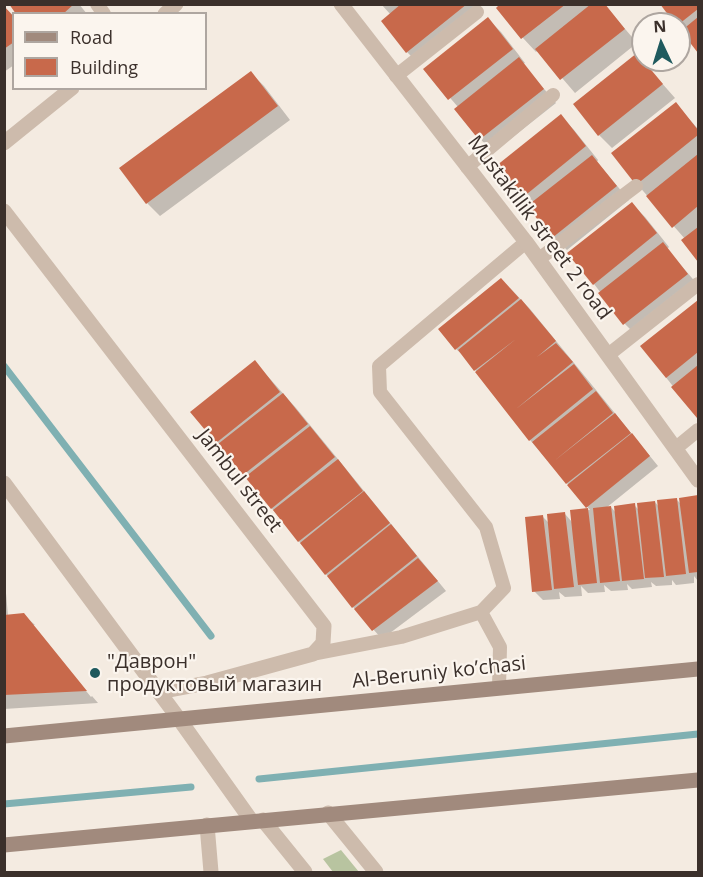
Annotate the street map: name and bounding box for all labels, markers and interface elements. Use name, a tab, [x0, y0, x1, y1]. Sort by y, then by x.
legend	[12, 12, 207, 90]
north arrow	[631, 12, 691, 72]
text: N	[653, 15, 667, 37]
text: Road	[70, 25, 113, 49]
text: Building	[70, 55, 138, 79]
street label: Mustakillik street 2 road	[462, 131, 616, 325]
street label: Jambul street	[191, 425, 287, 537]
place label: "Даврон" продуктовый магазин	[107, 650, 322, 697]
street label: Al-Beruniy ko’chasi	[351, 652, 527, 694]
marker: "Даврон" продуктовый магазин	[88, 666, 102, 680]

